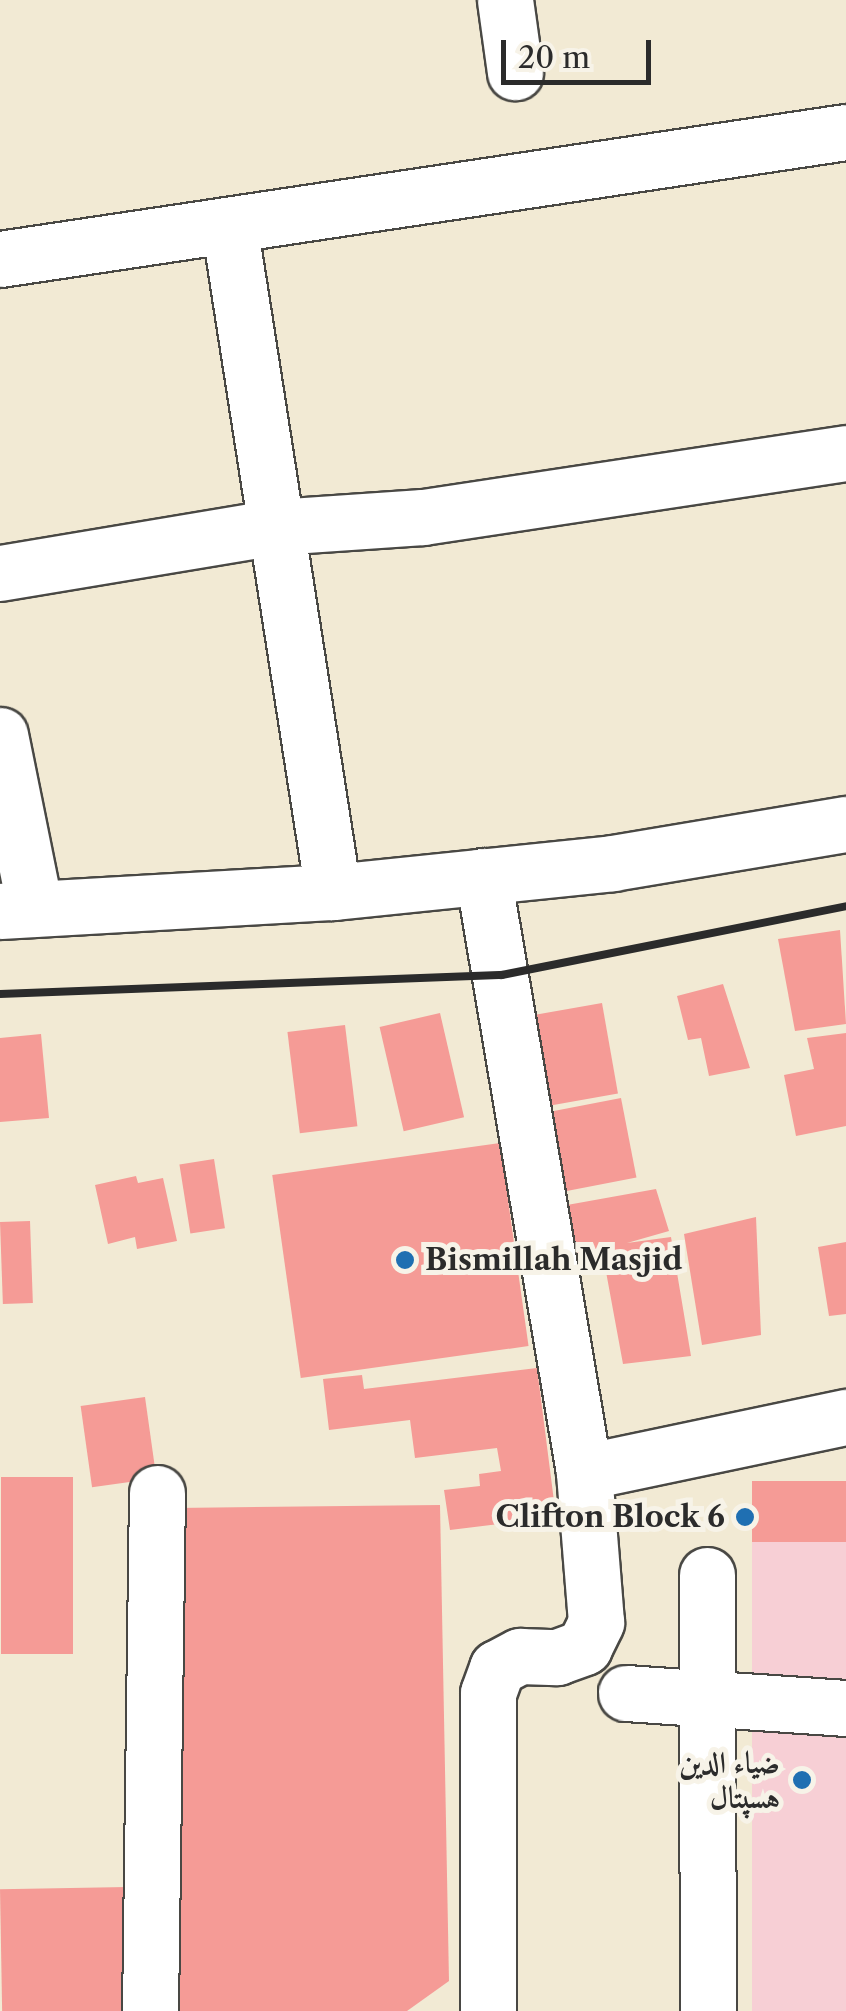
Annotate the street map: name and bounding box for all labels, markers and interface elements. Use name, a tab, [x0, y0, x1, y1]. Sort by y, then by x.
scale bar	[506, 20, 656, 82]
text: 20 m	[518, 39, 590, 76]
place label: Bismillah Masjid	[425, 1242, 683, 1278]
marker: Bismillah Masjid	[394, 1249, 416, 1271]
place label: Clifton Block 6	[495, 1499, 725, 1535]
marker: Clifton Block 6	[734, 1506, 756, 1528]
place label: ضیاء الدین ہسپتال	[679, 1745, 780, 1816]
marker: ضیاء الدین ہسپتال	[789, 1767, 815, 1793]

